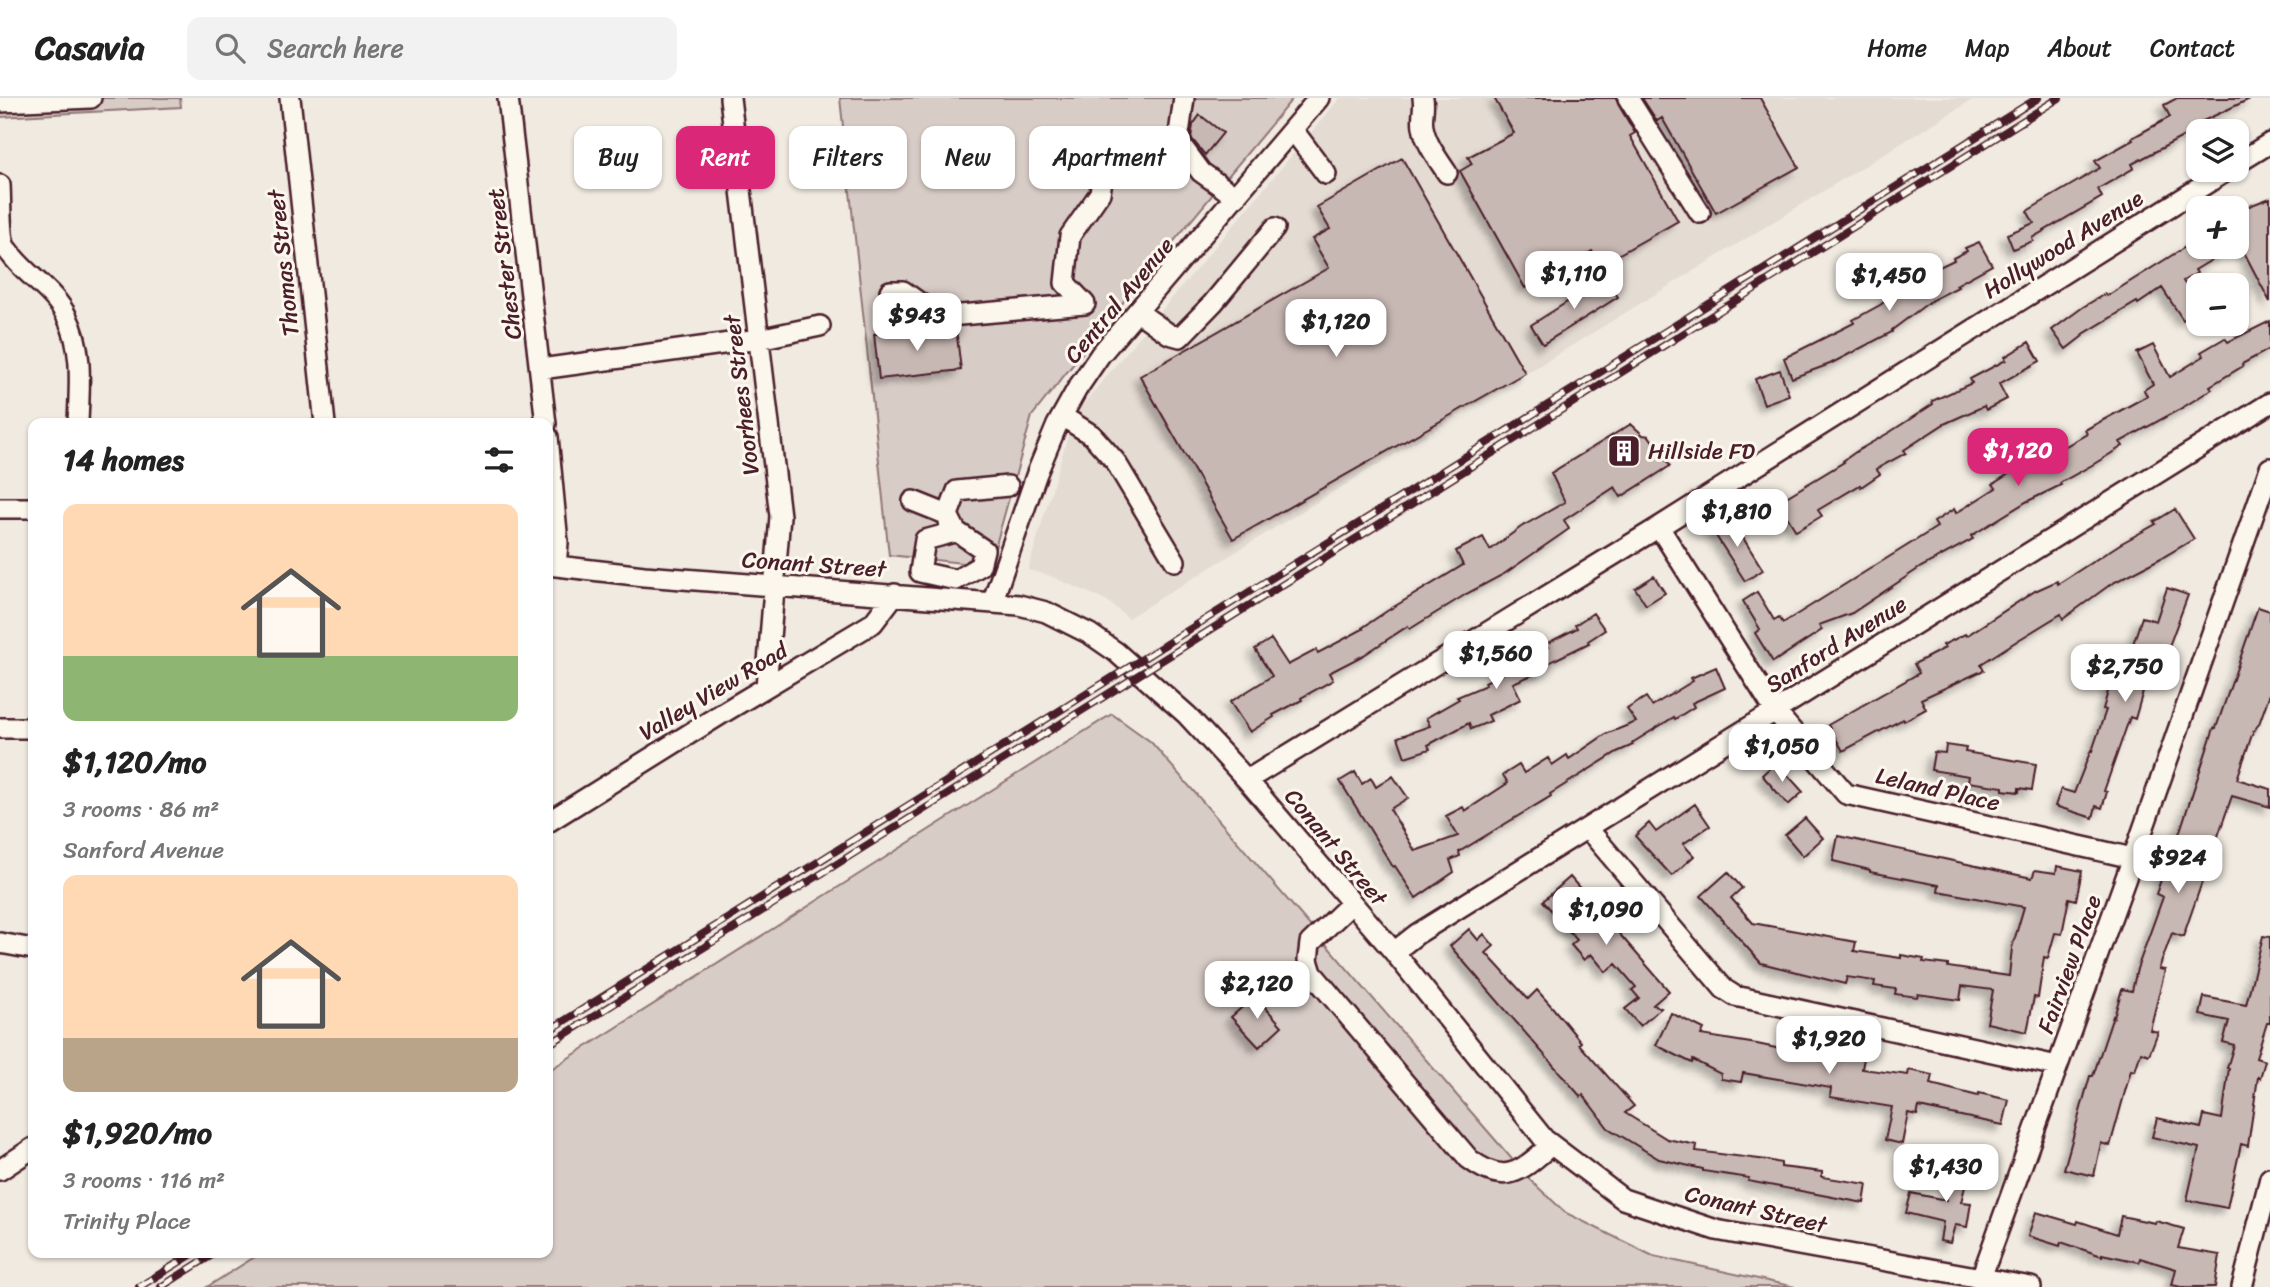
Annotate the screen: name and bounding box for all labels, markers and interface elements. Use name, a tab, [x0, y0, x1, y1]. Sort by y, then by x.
search box	[187, 17, 677, 80]
text: Casavia	[35, 19, 145, 77]
text: Search here	[267, 25, 404, 71]
text: Home	[1867, 27, 1927, 69]
text: Map	[1965, 27, 2009, 69]
text: About	[2047, 27, 2112, 69]
text: Contact	[2150, 27, 2235, 69]
icon: search	[211, 29, 249, 67]
map controls	[2186, 119, 2249, 336]
button: layers	[2186, 119, 2249, 182]
chip: Buy	[574, 126, 662, 189]
chip: Rent	[676, 126, 775, 189]
chip: Filters	[789, 126, 907, 189]
chip: New	[921, 126, 1015, 189]
chip: Apartment	[1029, 126, 1190, 189]
street label: Hollywood Avenue	[1975, 178, 2152, 310]
street label: Thomas Street	[255, 186, 312, 338]
street label: Chester Street	[475, 186, 534, 342]
button: +	[2186, 196, 2249, 259]
street label: Central Avenue	[1054, 227, 1185, 373]
pin: $1,110	[1517, 252, 1631, 311]
text: $1,110	[1541, 253, 1607, 294]
pin: $1,450	[1832, 254, 1946, 313]
text: $1,450	[1852, 255, 1926, 296]
button: −	[2186, 273, 2249, 336]
pin: $943	[876, 294, 958, 353]
text: $943	[889, 295, 945, 336]
pin: $1,120	[1279, 300, 1393, 359]
text: $1,120	[1301, 301, 1371, 342]
street label: Voorhees Street	[711, 311, 772, 477]
pin: $1,120	[1961, 428, 2075, 488]
text: $1,120	[1983, 430, 2053, 471]
place label: Hillside FD	[1648, 431, 1755, 472]
building icon: Hillside FD	[1605, 432, 1643, 470]
text: 14 homes	[63, 433, 184, 487]
icon: filters	[480, 441, 518, 479]
pin: $1,810	[1680, 490, 1794, 549]
text: $1,810	[1702, 491, 1772, 532]
street label: Conant Street	[740, 539, 889, 590]
icon: home	[228, 550, 354, 676]
street label: Sanford Avenue	[1757, 584, 1916, 704]
street label: Valley View Road	[631, 630, 797, 752]
pin: $1,560	[1439, 632, 1553, 691]
text: $1,560	[1459, 633, 1533, 674]
pin: $2,750	[2068, 644, 2182, 704]
text: $2,750	[2087, 646, 2163, 687]
pin: $1,050	[1725, 724, 1839, 784]
text: $1,050	[1745, 726, 1819, 767]
text: $1,120/mo	[63, 735, 206, 789]
street label: Leland Place	[1872, 755, 2004, 824]
street label: Conant Street	[1273, 779, 1399, 917]
text: 3 rooms · 86 m²	[63, 789, 219, 830]
text: Sanford Avenue	[63, 830, 224, 871]
pin: $924	[2137, 836, 2219, 895]
text: $924	[2149, 837, 2207, 878]
pin: $1,090	[1549, 888, 1663, 947]
text: $1,090	[1569, 889, 1643, 930]
street label: Fairview Place	[2025, 889, 2114, 1039]
icon: home	[228, 921, 354, 1047]
pin: $2,120	[1200, 962, 1314, 1021]
text: $2,120	[1221, 963, 1293, 1004]
pin: $1,920	[1772, 1016, 1886, 1076]
text: $1,920	[1792, 1018, 1866, 1059]
text: $1,920/mo	[63, 1106, 212, 1160]
pin: $1,430	[1889, 1144, 2003, 1204]
text: $1,430	[1909, 1146, 1983, 1187]
text: 3 rooms · 116 m²	[63, 1160, 225, 1201]
street label: Conant Street	[1681, 1173, 1833, 1246]
text: Trinity Place	[63, 1201, 191, 1242]

